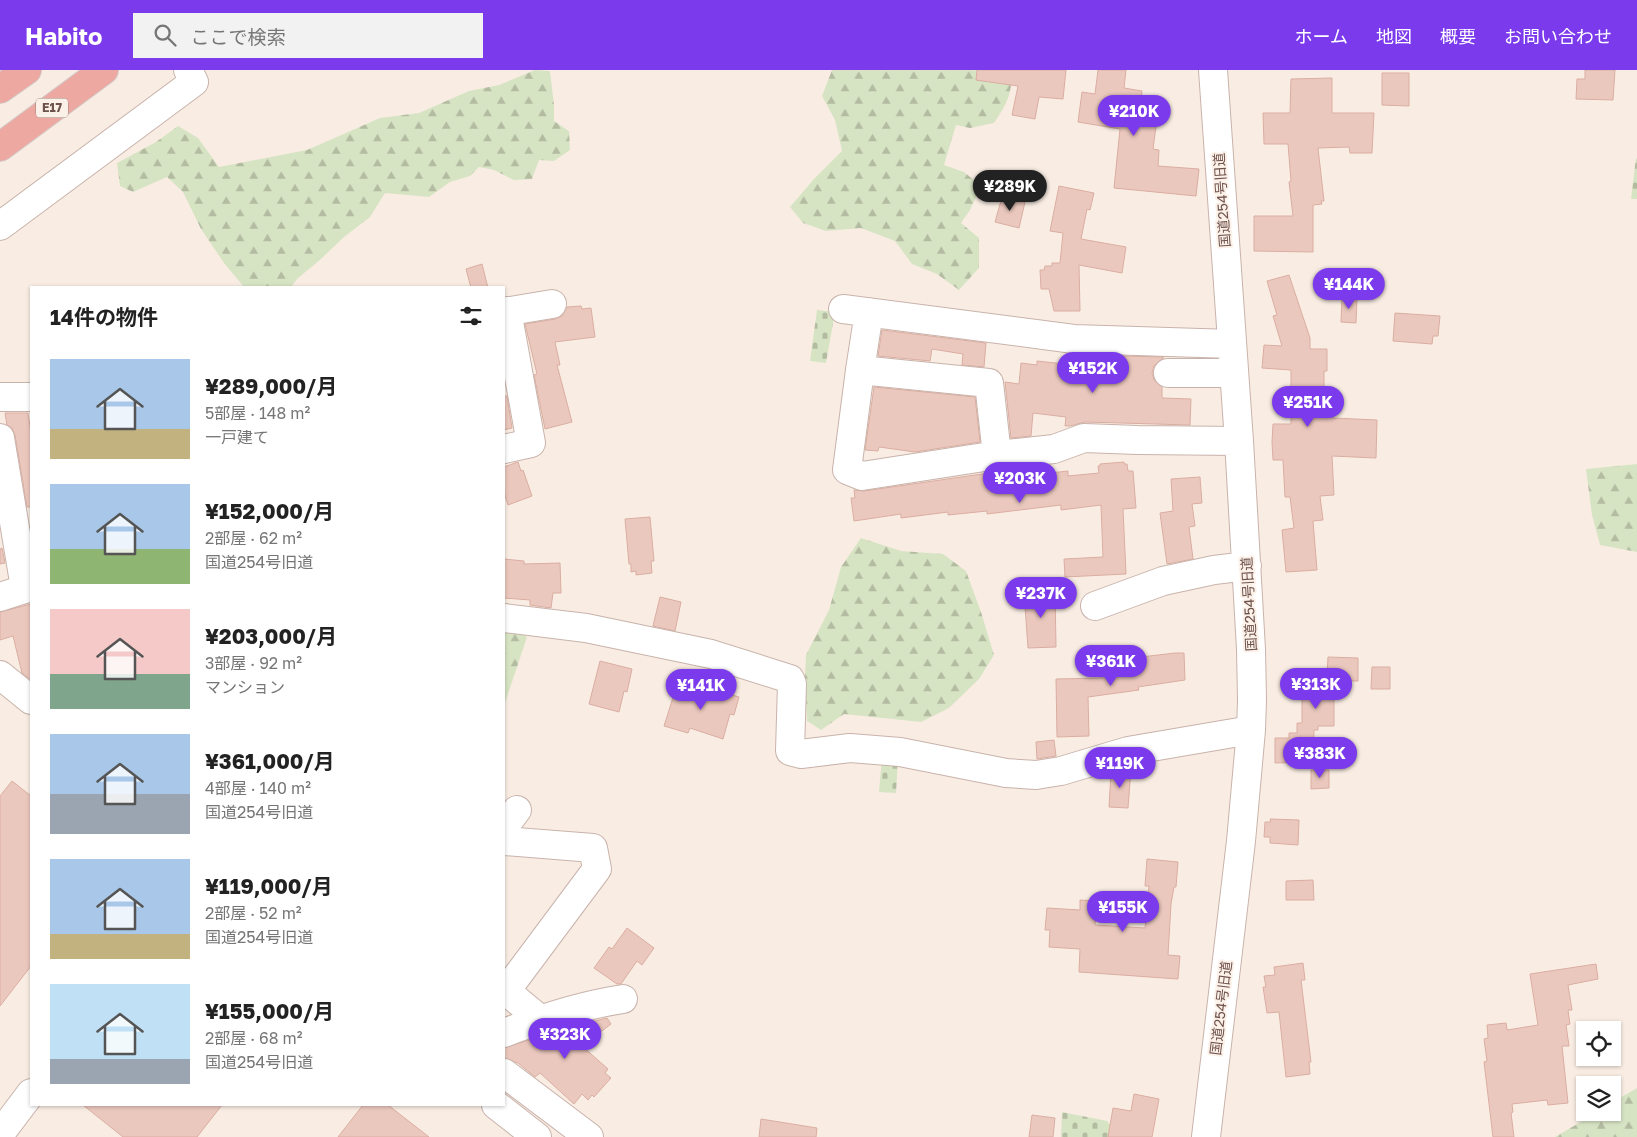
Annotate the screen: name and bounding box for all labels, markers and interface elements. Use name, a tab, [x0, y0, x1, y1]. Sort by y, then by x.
search box	[133, 13, 483, 58]
text: Habito	[25, 21, 103, 50]
icon: search	[151, 21, 179, 49]
text: ここで検索	[191, 25, 286, 48]
text: ホーム	[1295, 25, 1348, 47]
text: 地図	[1376, 25, 1412, 47]
text: 概要	[1440, 25, 1476, 47]
text: お問い合わせ	[1504, 25, 1612, 47]
pin: ¥210K	[1099, 94, 1169, 137]
road number: E17	[36, 98, 68, 118]
text: ¥210K	[1109, 101, 1159, 121]
street label: 国道254号旧道	[1210, 152, 1233, 248]
pin: ¥289K	[975, 170, 1045, 212]
text: ¥289K	[984, 176, 1036, 196]
pin: ¥144K	[1314, 268, 1384, 310]
text: ¥144K	[1324, 274, 1374, 294]
icon: filters	[457, 302, 485, 330]
text: 14件の物件	[50, 304, 158, 330]
pin: ¥152K	[1058, 352, 1128, 394]
text: ¥152K	[1068, 358, 1118, 378]
text: ¥289,000/月	[205, 373, 337, 399]
icon: home	[90, 379, 150, 439]
pin: ¥251K	[1273, 386, 1343, 428]
text: ¥251K	[1283, 392, 1333, 412]
text: 5部屋 · 148 m²	[205, 403, 310, 423]
text: 一戸建て	[205, 427, 269, 447]
pin: ¥203K	[985, 462, 1055, 504]
text: ¥203K	[994, 468, 1046, 488]
text: ¥152,000/月	[205, 498, 334, 524]
icon: home	[90, 504, 150, 564]
text: 2部屋 · 62 m²	[205, 528, 302, 548]
text: 国道254号旧道	[205, 552, 313, 572]
street label: 国道254号旧道	[1238, 556, 1259, 652]
pin: ¥237K	[1006, 576, 1076, 619]
text: ¥237K	[1016, 583, 1066, 603]
text: ¥203,000/月	[205, 623, 337, 649]
icon: home	[90, 629, 150, 689]
pin: ¥361K	[1076, 644, 1146, 687]
text: ¥361K	[1086, 651, 1136, 671]
text: 3部屋 · 92 m²	[205, 653, 302, 673]
pin: ¥141K	[666, 668, 736, 711]
pin: ¥313K	[1281, 668, 1351, 710]
text: ¥313K	[1291, 674, 1341, 694]
text: ¥141K	[677, 675, 725, 695]
text: マンション	[205, 677, 285, 697]
pin: ¥383K	[1285, 736, 1355, 779]
text: ¥383K	[1294, 743, 1346, 763]
pin: ¥119K	[1085, 746, 1155, 789]
text: ¥361,000/月	[205, 748, 335, 774]
text: ¥119K	[1096, 753, 1144, 773]
icon: home	[90, 754, 150, 814]
text: 4部屋 · 140 m²	[205, 778, 311, 798]
text: 国道254号旧道	[205, 802, 313, 822]
text: ¥119,000/月	[205, 873, 333, 899]
icon: home	[90, 879, 150, 939]
pin: ¥155K	[1088, 890, 1158, 933]
text: ¥155K	[1098, 897, 1148, 917]
text: 2部屋 · 52 m²	[205, 903, 302, 923]
text: 国道254号旧道	[205, 927, 313, 947]
street label: 国道254号旧道	[1206, 960, 1235, 1056]
text: ¥155,000/月	[205, 998, 334, 1024]
icon: home	[90, 1004, 150, 1064]
pin: ¥323K	[530, 1018, 600, 1060]
map controls	[1576, 1021, 1621, 1121]
button: locate	[1576, 1021, 1621, 1066]
text: ¥323K	[539, 1024, 591, 1044]
text: 2部屋 · 68 m²	[205, 1028, 302, 1048]
text: 国道254号旧道	[205, 1052, 313, 1072]
button: layers	[1576, 1076, 1621, 1121]

